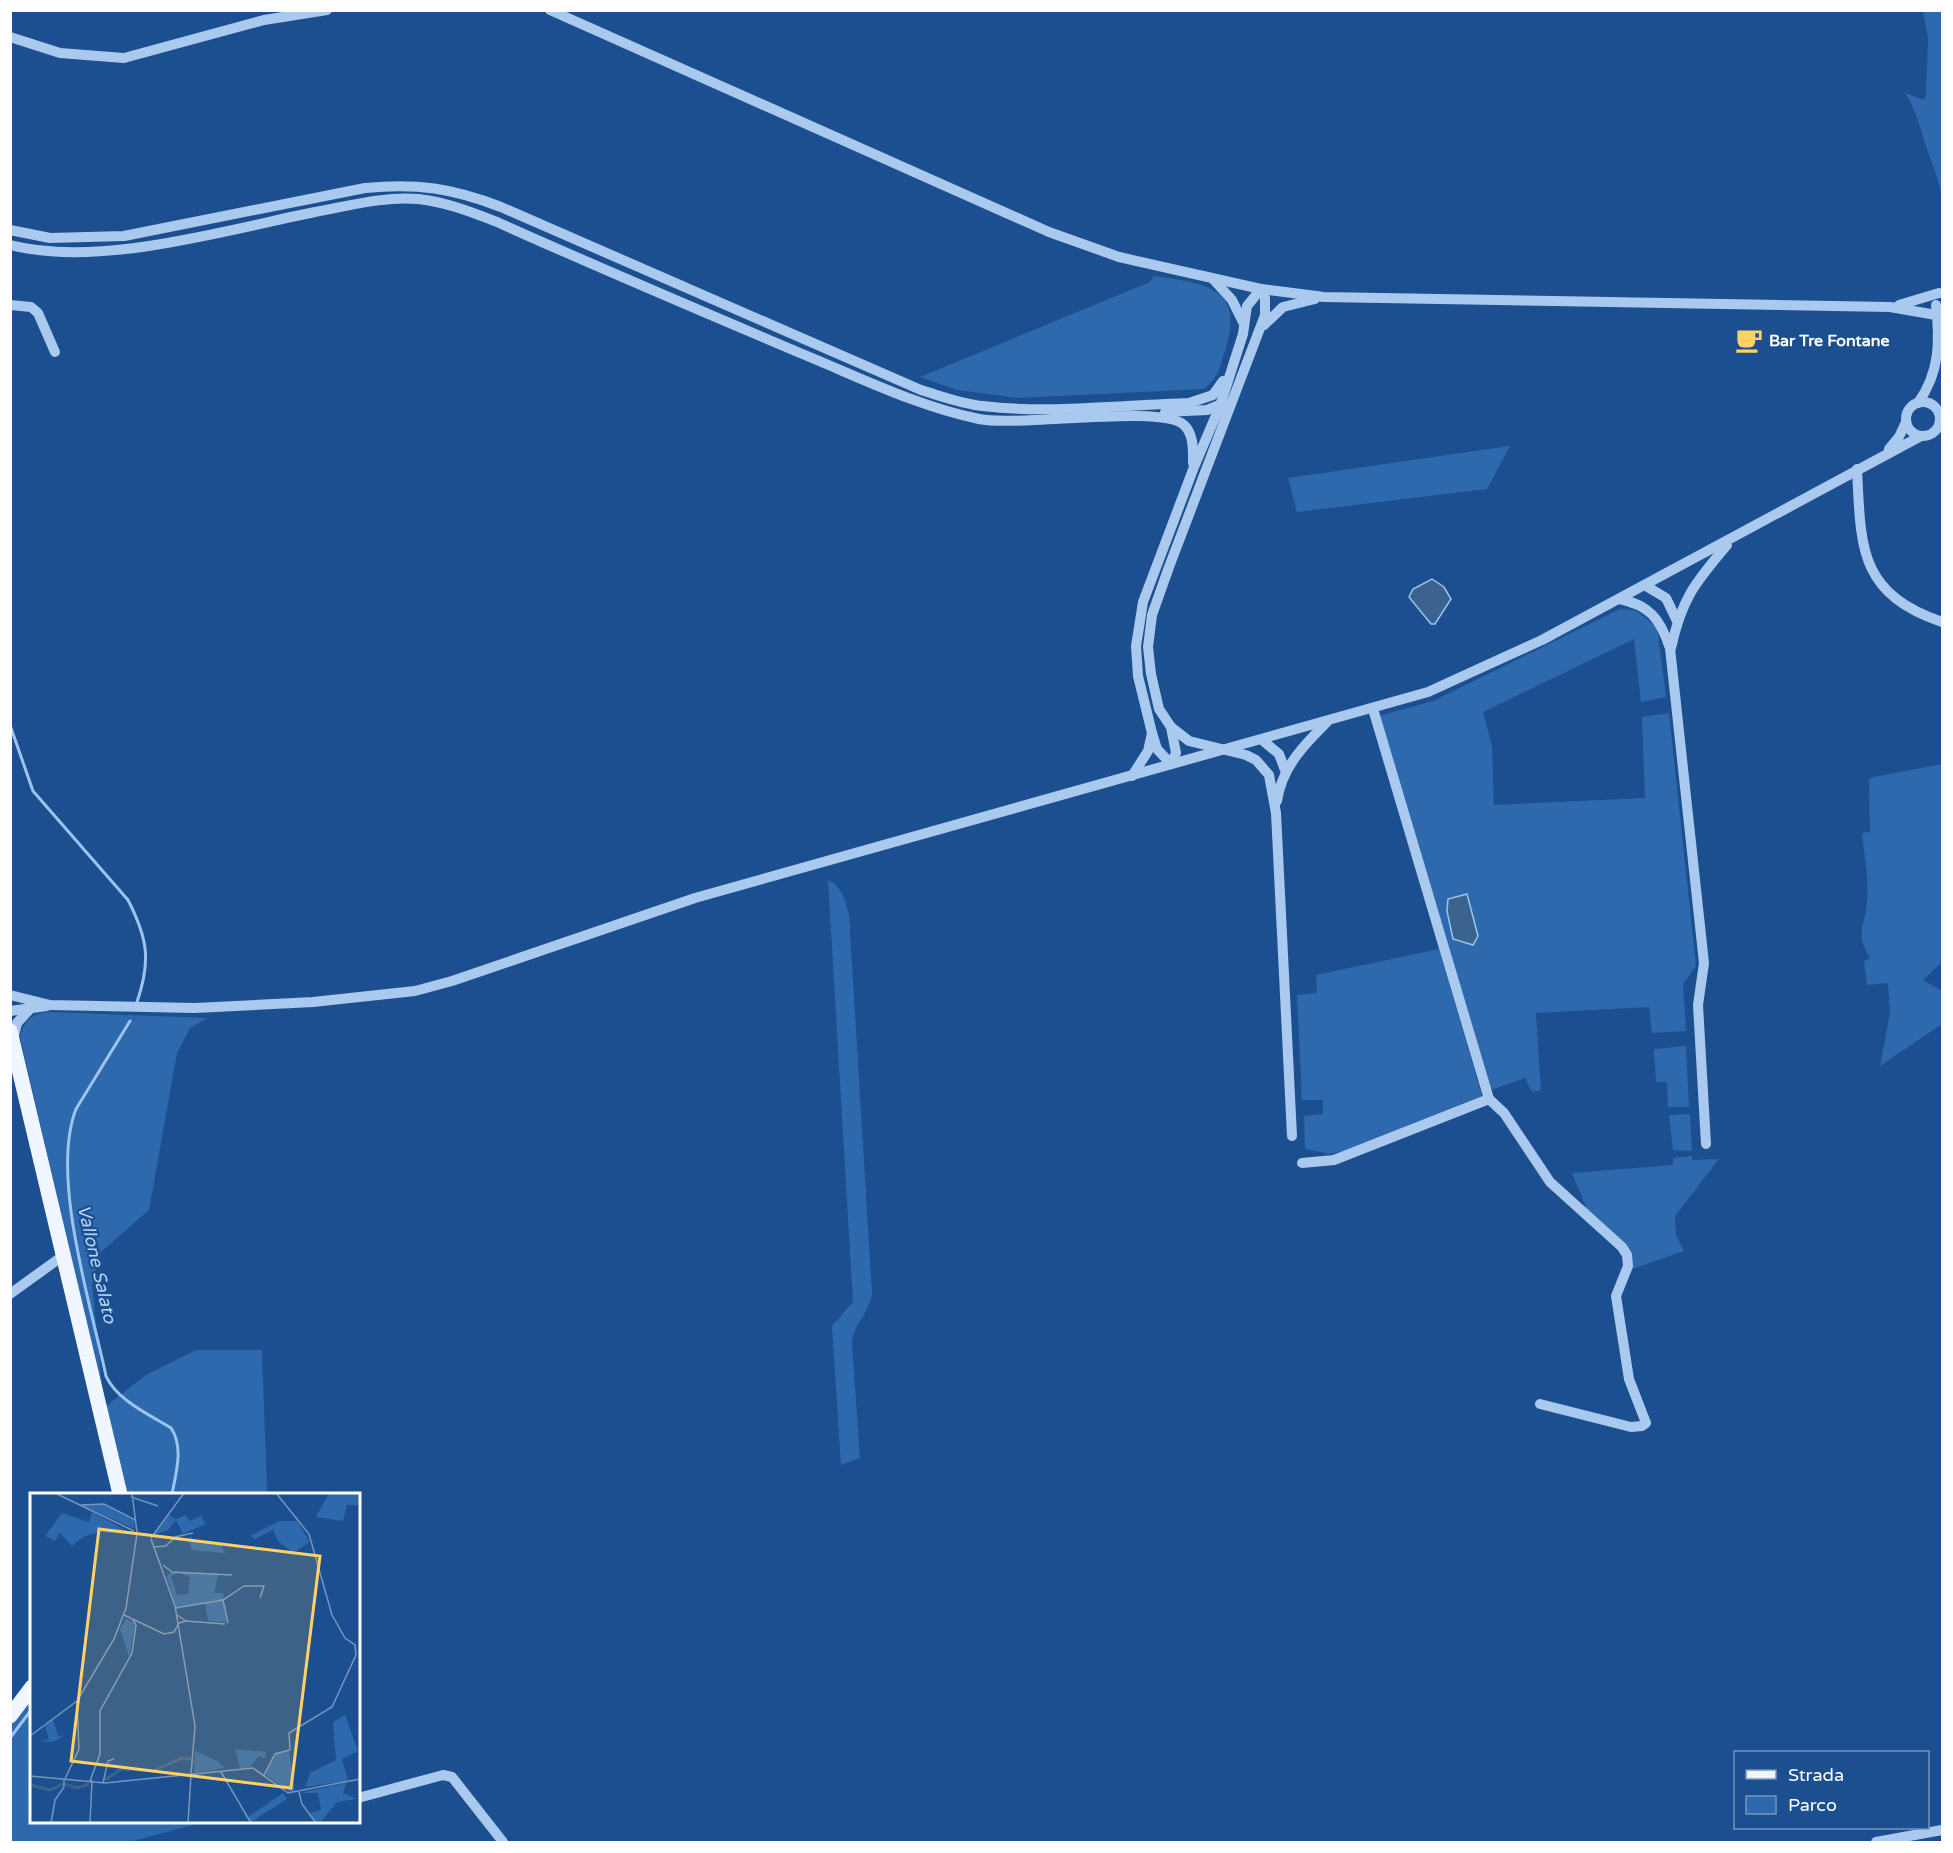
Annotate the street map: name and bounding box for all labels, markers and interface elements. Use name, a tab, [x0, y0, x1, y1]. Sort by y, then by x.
cafe icon: Bar Tre Fontane	[1734, 325, 1764, 355]
place label: Bar Tre Fontane	[1769, 331, 1890, 351]
water label: Vallone Salato	[73, 1203, 122, 1326]
inset map	[30, 1493, 360, 1823]
legend	[1734, 1751, 1929, 1829]
text: Strada	[1788, 1764, 1844, 1786]
text: Parco	[1788, 1794, 1837, 1816]

